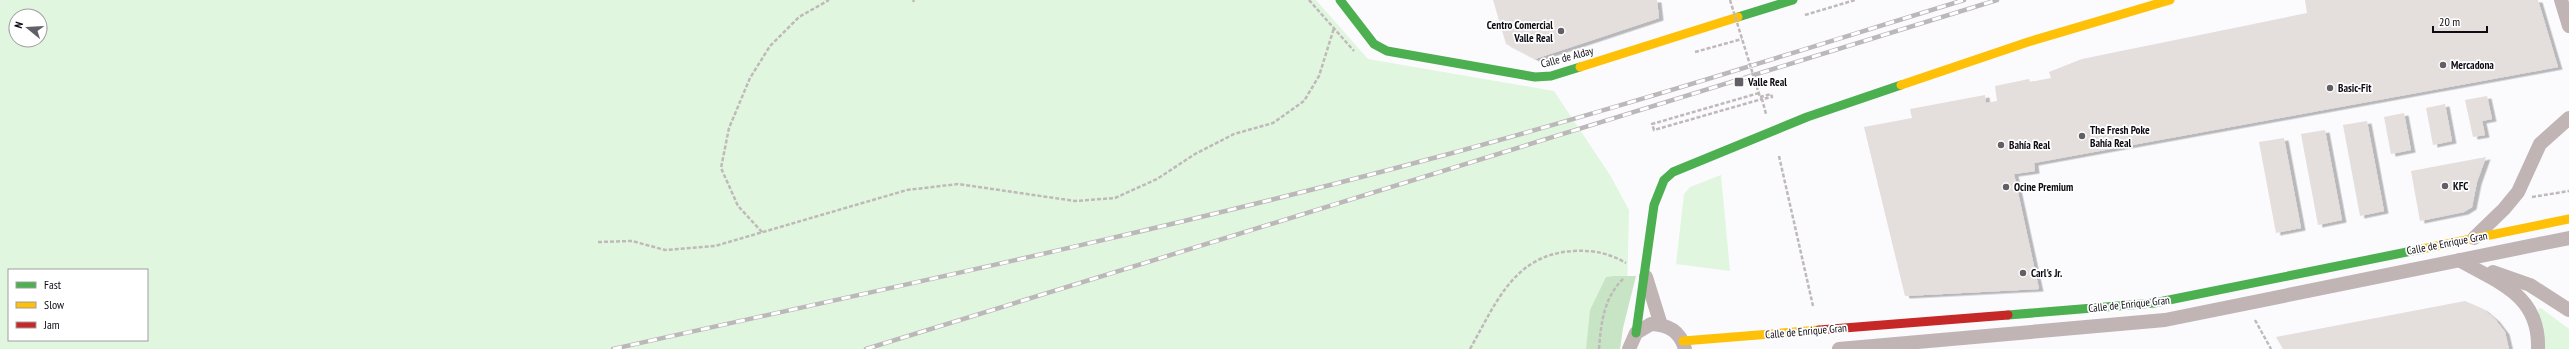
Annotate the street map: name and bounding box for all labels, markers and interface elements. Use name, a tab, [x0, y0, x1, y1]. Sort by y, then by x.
north arrow	[8, 8, 48, 48]
scale bar	[2433, 8, 2487, 34]
text: 20 m	[2439, 14, 2460, 29]
place label: Centro Comercial Valle Real	[1487, 18, 1553, 45]
text: N	[11, 20, 26, 30]
marker: Centro Comercial Valle Real	[1556, 26, 1566, 36]
street label: Calle de Alday	[1539, 43, 1596, 71]
place label: Mercadona	[2451, 58, 2494, 72]
marker: Mercadona	[2438, 60, 2448, 70]
place label: Valle Real	[1747, 75, 1787, 89]
marker: Valle Real	[1733, 76, 1745, 88]
place label: Basic-Fit	[2338, 81, 2372, 95]
marker: Basic-Fit	[2325, 83, 2335, 93]
place label: The Fresh Poke Bahía Real	[2090, 123, 2150, 150]
marker: The Fresh Poke Bahía Real	[2077, 131, 2087, 141]
place label: Bahía Real	[2009, 138, 2050, 152]
marker: Bahía Real	[1996, 140, 2006, 150]
place label: KFC	[2453, 179, 2468, 193]
place label: Ocine Premium	[2014, 180, 2073, 194]
marker: KFC	[2440, 181, 2450, 191]
marker: Ocine Premium	[2001, 182, 2011, 192]
street label: Calle de Enrique Gran	[2405, 228, 2489, 258]
place label: Carl's Jr.	[2031, 266, 2062, 280]
marker: Carl's Jr.	[2018, 268, 2028, 278]
legend	[8, 269, 148, 341]
text: Fast	[44, 277, 62, 292]
street label: Calle de Enrique Gran	[2088, 293, 2171, 315]
text: Slow	[44, 297, 65, 312]
text: Jam	[43, 317, 60, 332]
street label: Calle de Enrique Gran	[1765, 320, 1848, 342]

